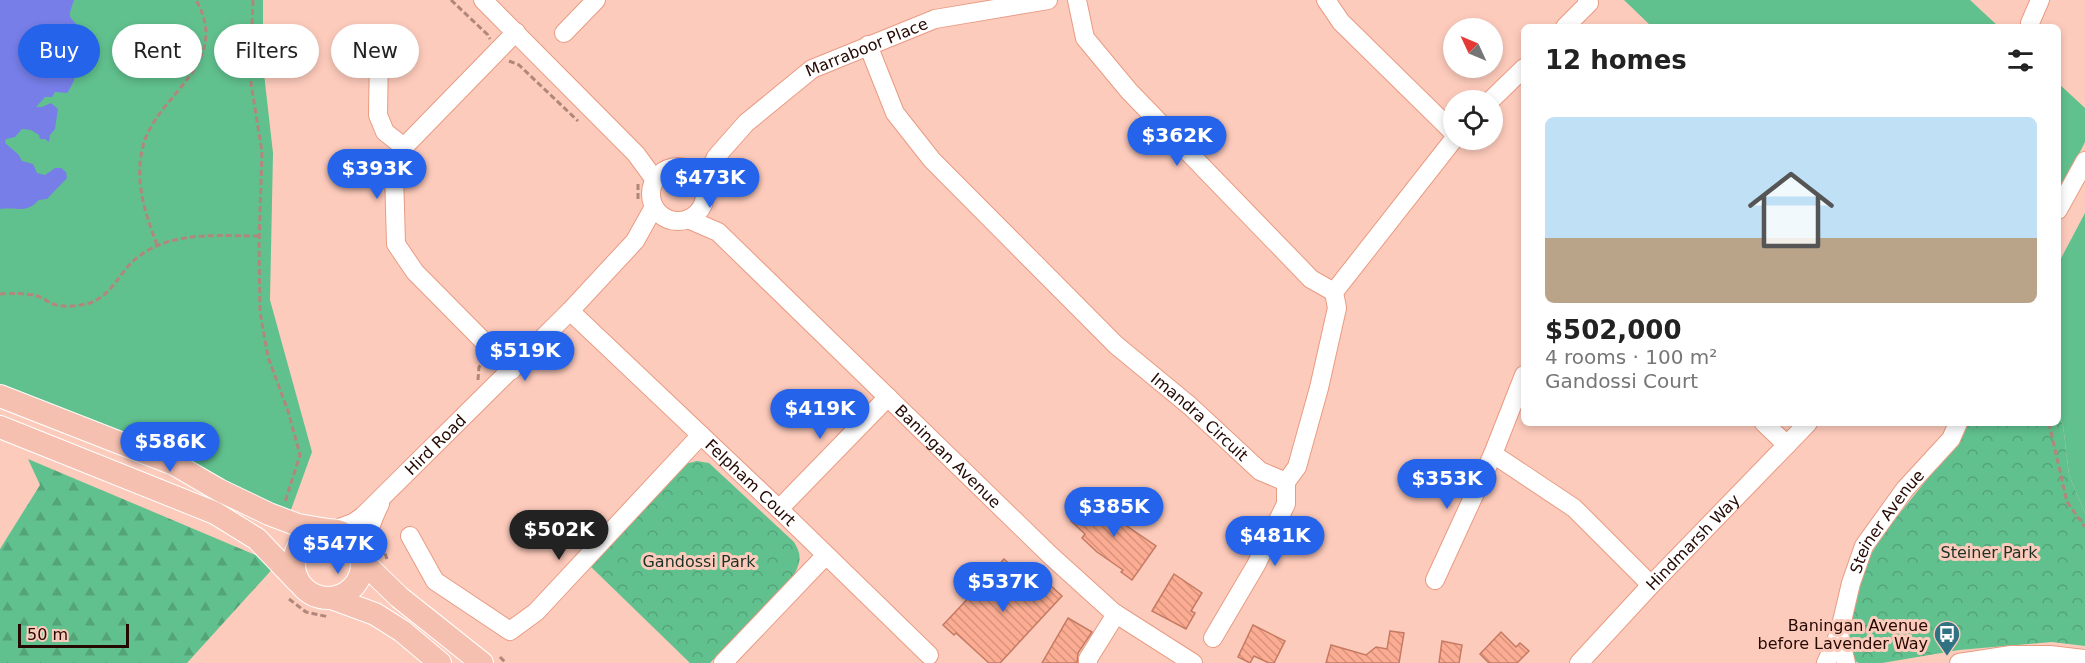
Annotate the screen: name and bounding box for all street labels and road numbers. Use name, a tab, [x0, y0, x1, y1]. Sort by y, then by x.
street label: Marraboor Place	[802, 14, 930, 80]
street label: Imandra Circuit	[1147, 368, 1252, 465]
street label: Baningan Avenue	[891, 400, 1005, 512]
street label: Hird Road	[401, 410, 470, 479]
street label: Felpham Court	[702, 435, 800, 530]
street label: Steiner Avenue	[1846, 465, 1928, 576]
street label: Hindmarsh Way	[1642, 490, 1743, 594]

